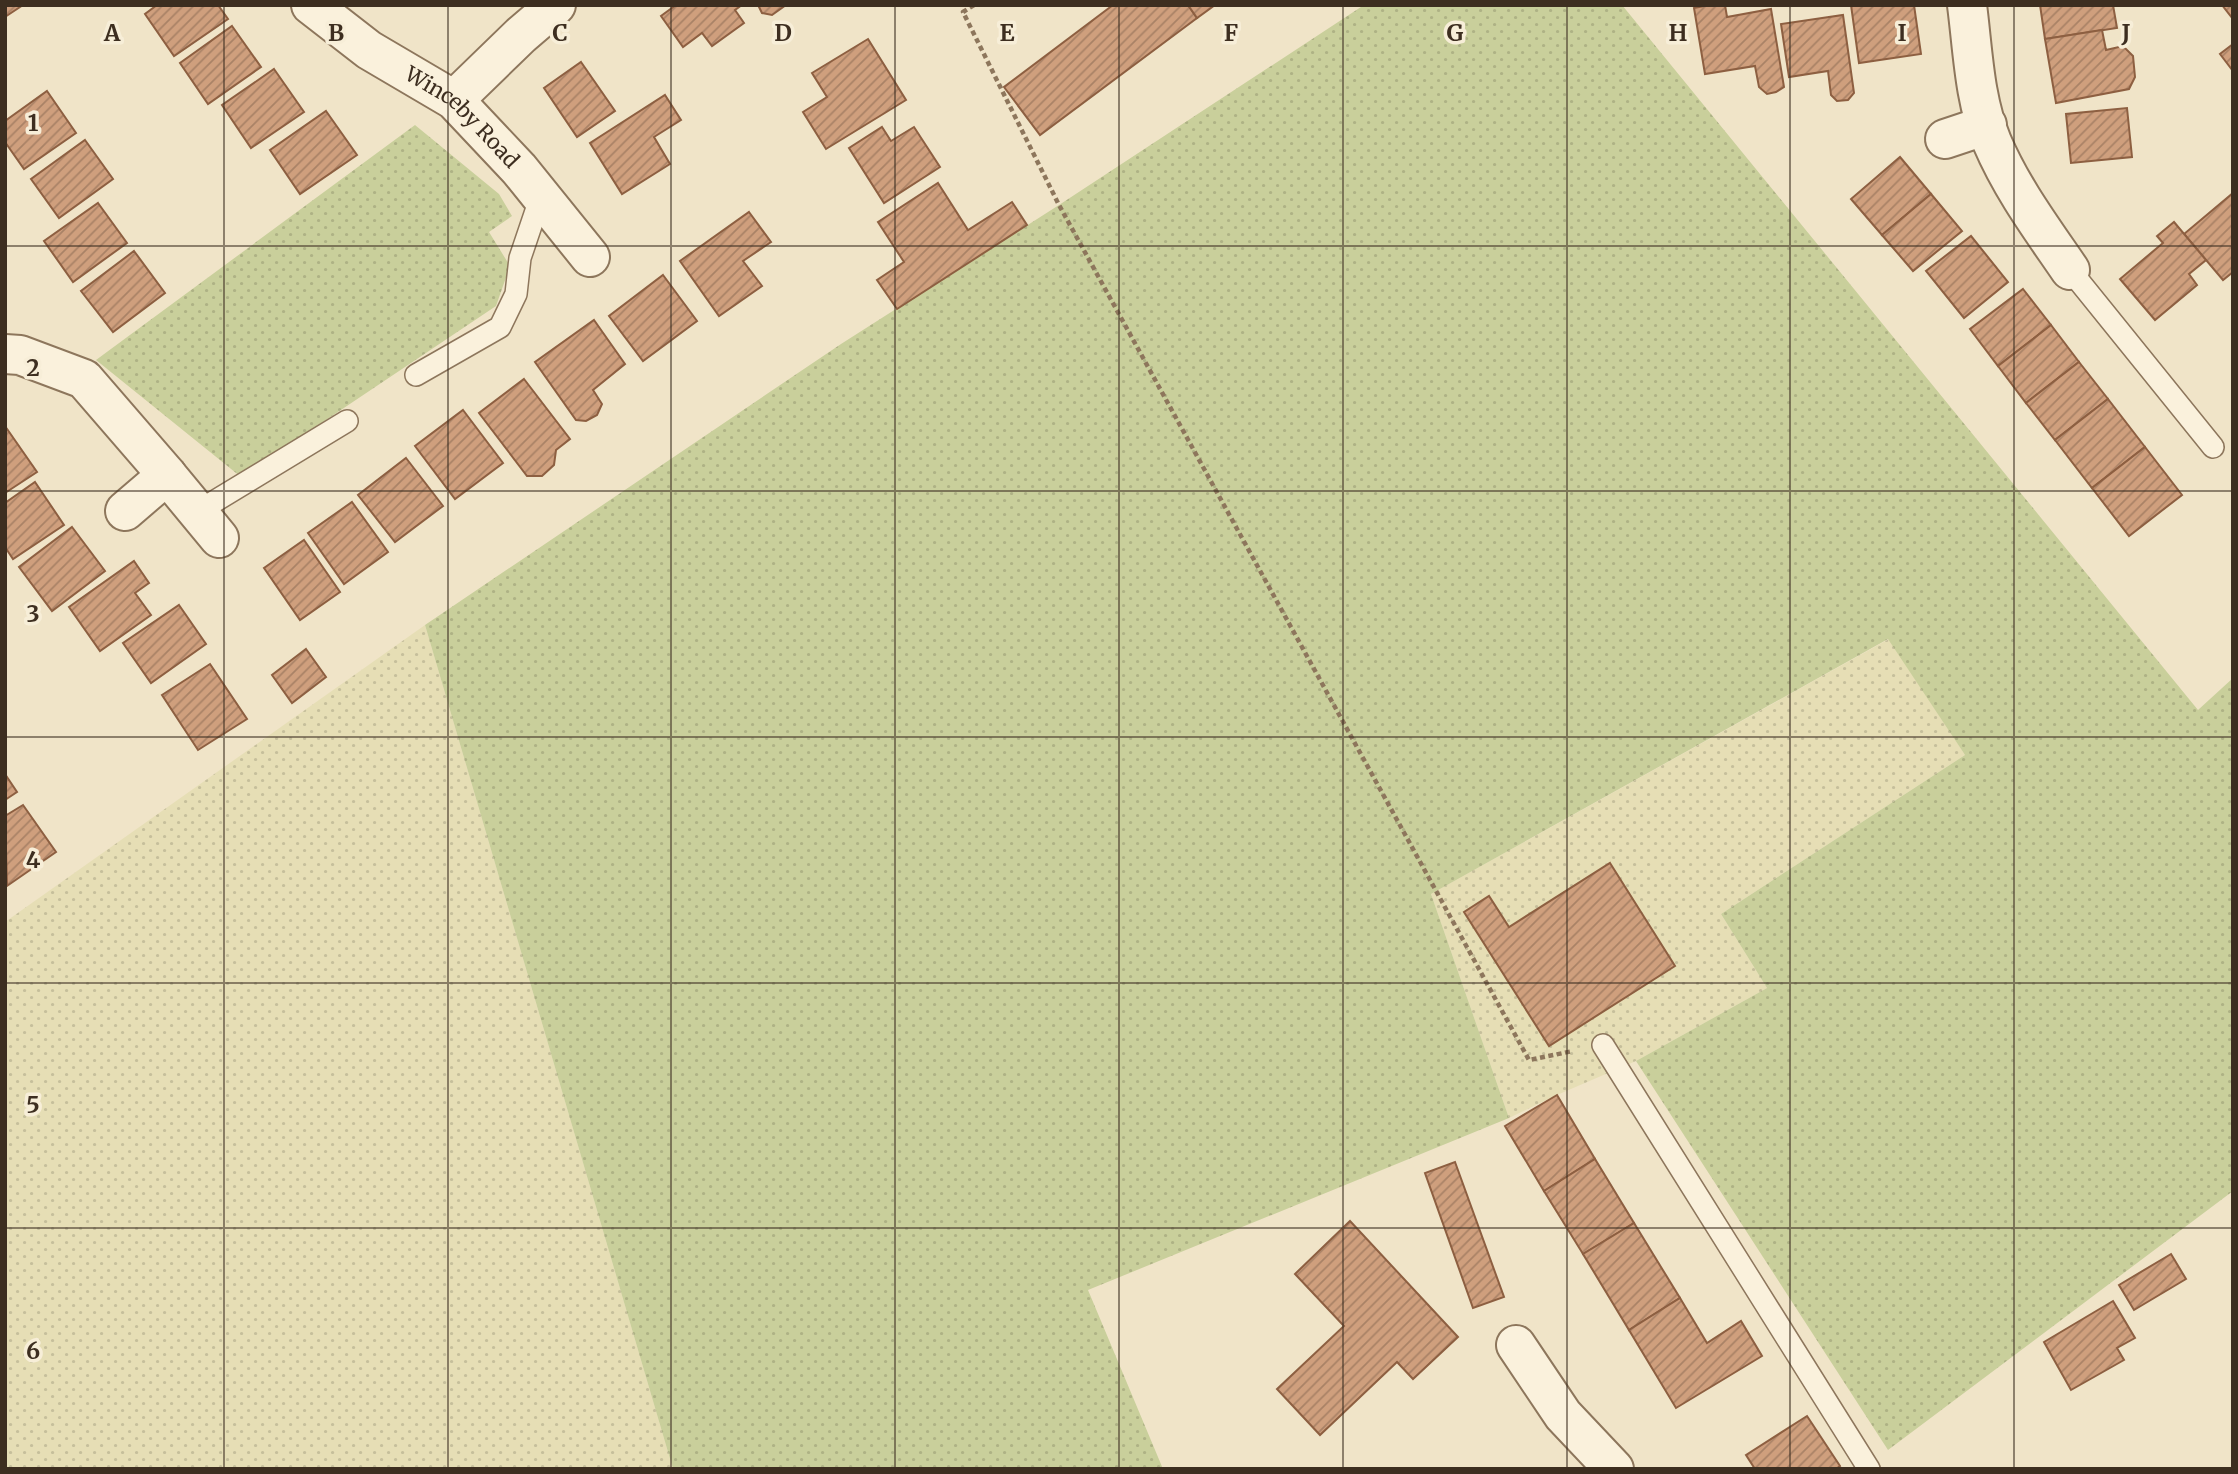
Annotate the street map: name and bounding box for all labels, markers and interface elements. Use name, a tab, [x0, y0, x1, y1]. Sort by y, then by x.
text: A	[103, 18, 121, 47]
text: B	[328, 18, 344, 47]
text: C	[552, 18, 568, 47]
text: D	[774, 18, 792, 47]
text: E	[999, 18, 1015, 47]
text: F	[1224, 18, 1238, 47]
text: G	[1447, 18, 1464, 47]
text: H	[1669, 18, 1688, 47]
text: I	[1897, 18, 1907, 47]
text: J	[2120, 18, 2131, 47]
street label: Winceby Road	[399, 60, 525, 174]
text: 1	[28, 108, 39, 137]
text: 2	[26, 353, 40, 382]
text: 3	[26, 599, 40, 628]
text: 4	[26, 845, 41, 874]
text: 5	[26, 1090, 40, 1119]
text: 6	[26, 1336, 40, 1365]

